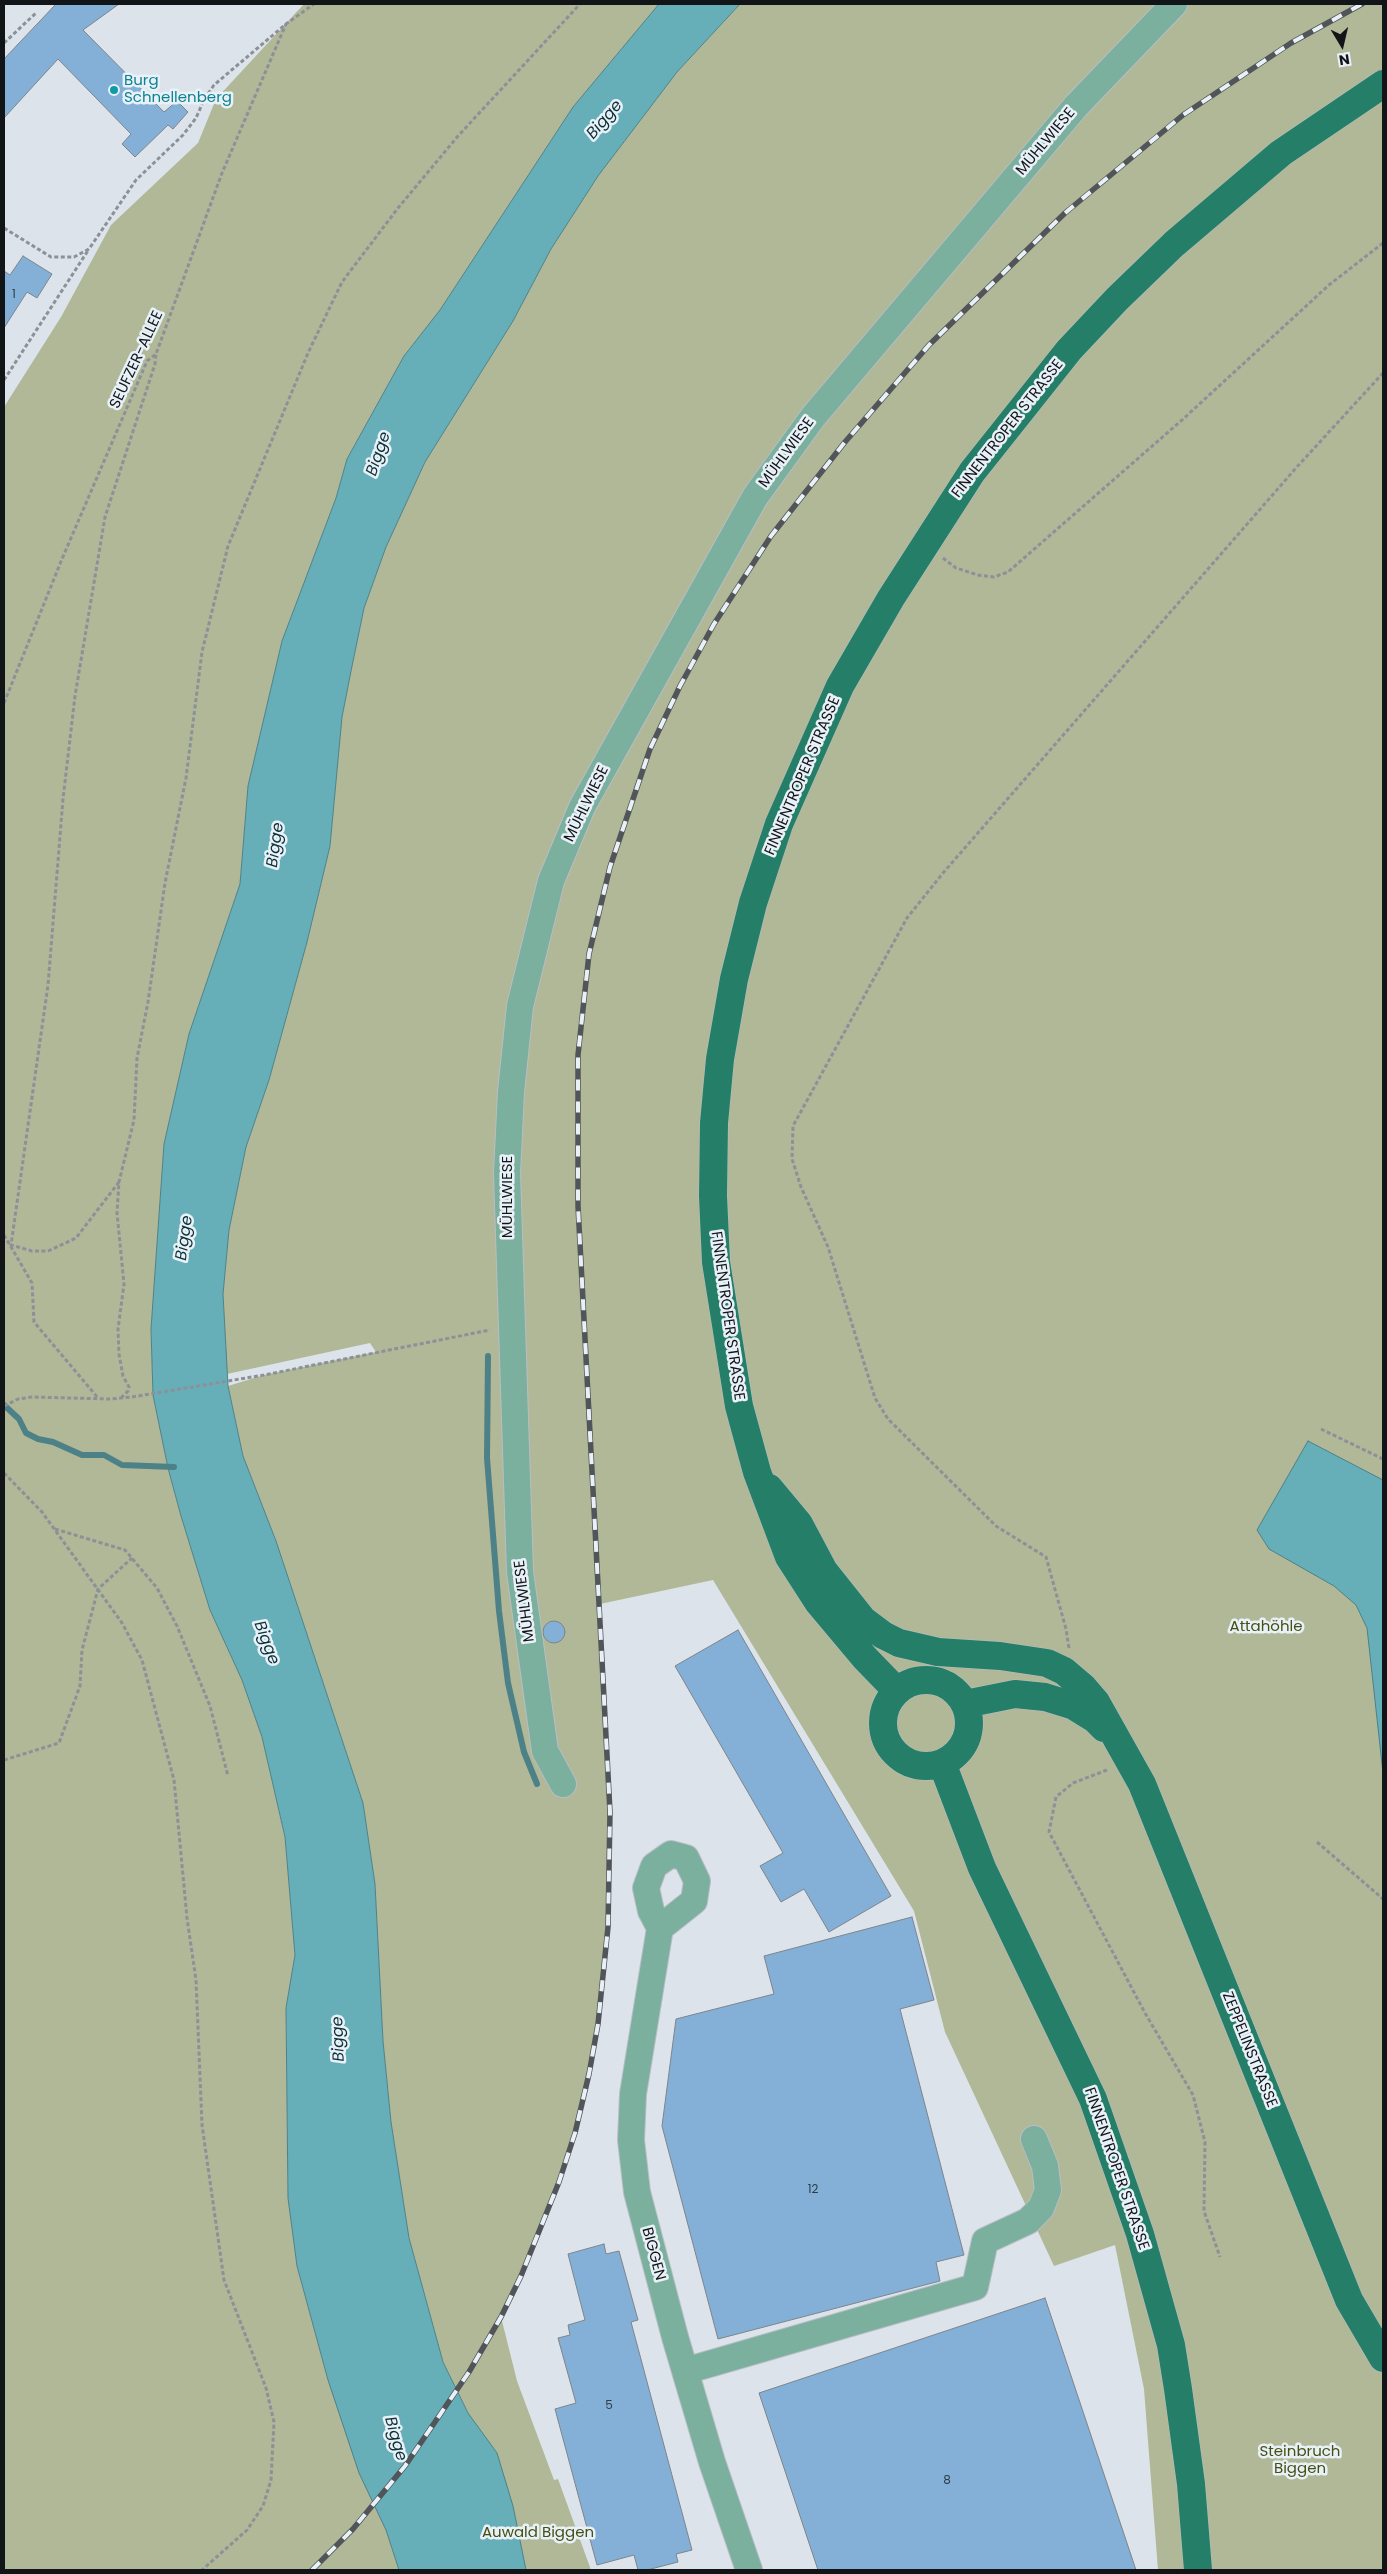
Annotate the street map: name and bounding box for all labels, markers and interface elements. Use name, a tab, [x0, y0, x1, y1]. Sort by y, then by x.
north arrow	[1317, 20, 1367, 70]
text: N	[1338, 49, 1351, 71]
place label: Burg Schnellenberg	[124, 72, 232, 107]
marker: Burg Schnellenberg	[108, 84, 120, 96]
water label: Bigge	[583, 97, 627, 143]
street label: MÜHLWIESE	[1013, 105, 1079, 179]
house number: 1	[12, 288, 16, 302]
street label: SEUFZER-ALLEE	[106, 308, 168, 412]
street label: FINNENTROPER STRASSE	[948, 356, 1068, 502]
street label: MÜHLWIESE	[755, 414, 819, 492]
water label: Bigge	[363, 429, 395, 479]
street label: FINNENTROPER STRASSE	[761, 694, 845, 858]
street label: MÜHLWIESE	[561, 763, 613, 845]
water label: Bigge	[263, 821, 289, 869]
street label: MÜHLWIESE	[499, 1156, 517, 1238]
water label: Bigge	[172, 1214, 198, 1262]
street label: FINNENTROPER STRASSE	[706, 1230, 748, 1402]
street label: MÜHLWIESE	[511, 1559, 539, 1643]
water label: Bigge	[249, 1618, 283, 1668]
park label: Attahöhle	[1230, 1618, 1302, 1636]
street label: ZEPPELINSTRASSE	[1218, 1990, 1280, 2110]
water label: Bigge	[329, 2016, 349, 2062]
street label: FINNENTROPER STRASSE	[1080, 2085, 1152, 2253]
house number: 12	[808, 2183, 818, 2197]
street label: BIGGEN	[637, 2225, 669, 2283]
house number: 5	[605, 2399, 613, 2413]
water label: Bigge	[380, 2415, 410, 2463]
park label: Steinbruch Biggen	[1260, 2443, 1340, 2478]
house number: 8	[943, 2474, 951, 2488]
park label: Auwald Biggen	[482, 2524, 594, 2542]

